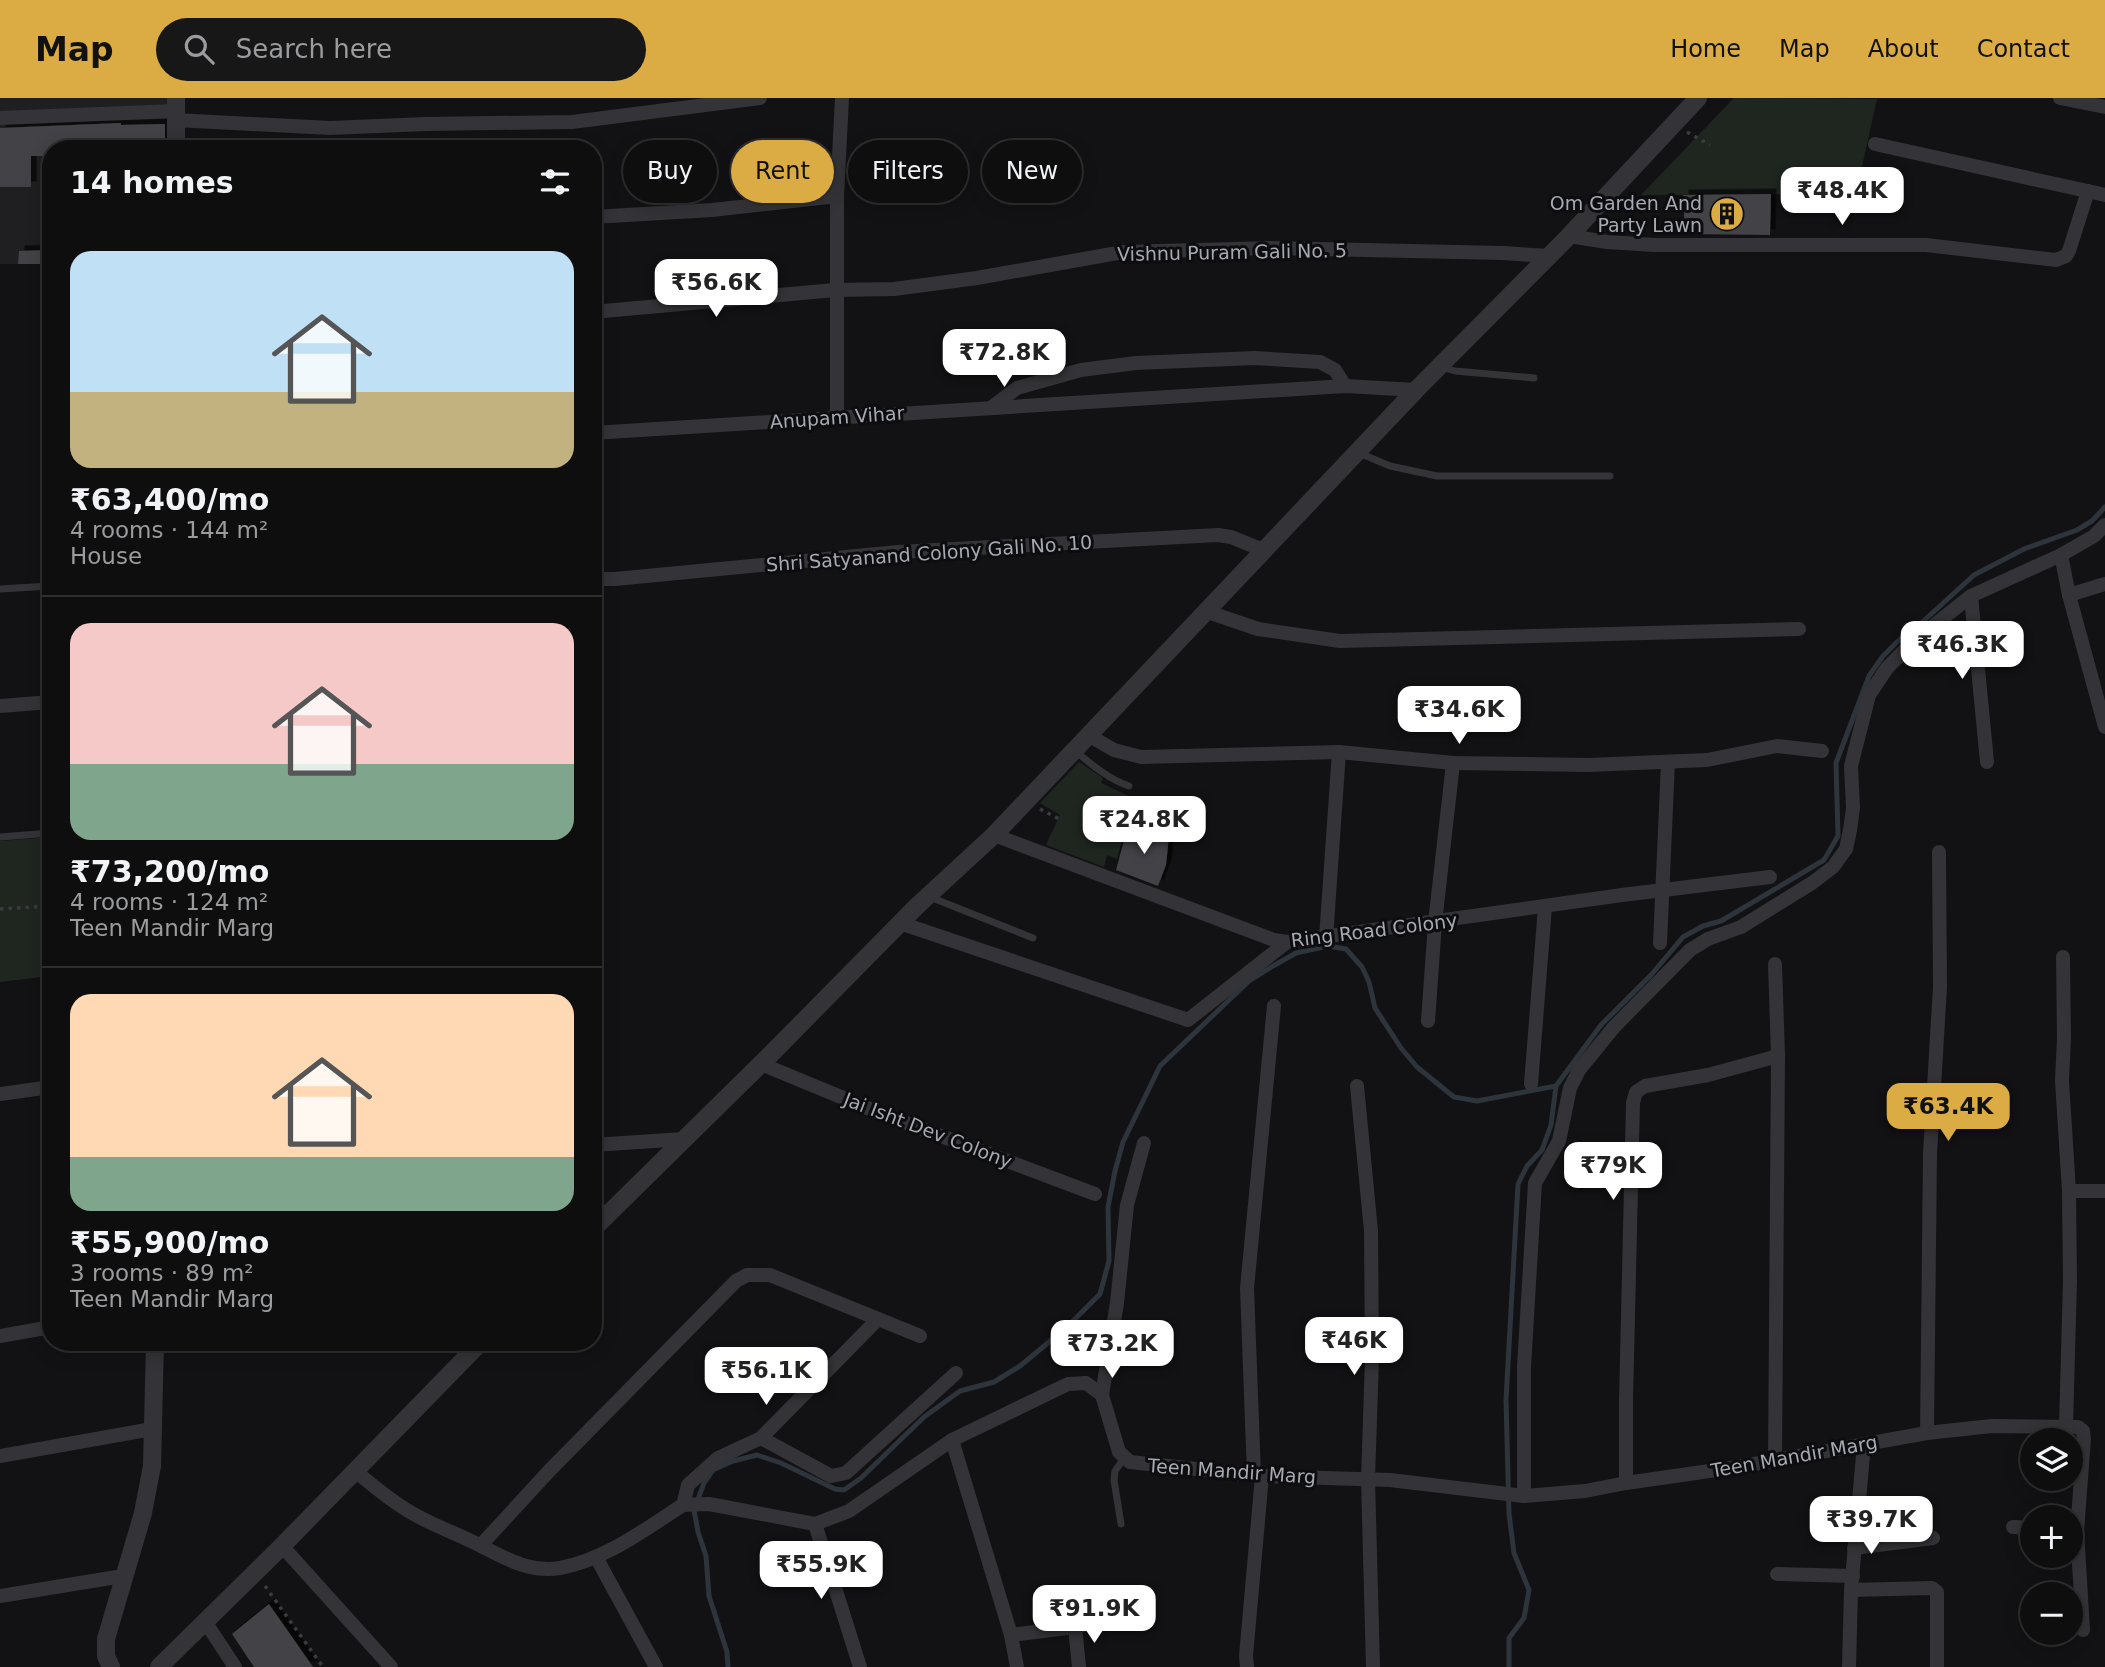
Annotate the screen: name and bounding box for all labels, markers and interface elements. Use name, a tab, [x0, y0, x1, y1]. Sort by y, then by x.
search box	[156, 18, 646, 81]
text: Map	[35, 30, 114, 69]
icon: search	[180, 30, 218, 68]
text: Search here	[236, 34, 392, 64]
text: Home	[1670, 35, 1741, 63]
text: Map	[1779, 35, 1830, 63]
text: About	[1868, 35, 1939, 63]
text: Contact	[1977, 35, 2070, 63]
chip: Buy	[623, 140, 717, 203]
chip: Rent	[731, 140, 834, 203]
chip: Filters	[848, 140, 968, 203]
chip: New	[982, 140, 1082, 203]
icon: filters	[536, 163, 574, 201]
text: 14 homes	[70, 165, 234, 200]
pin: ₹48.4K	[1785, 167, 1899, 227]
text: ₹48.4K	[1797, 177, 1887, 203]
place label: Om Garden And Party Lawn	[1550, 192, 1702, 236]
building icon: Om Garden And Party Lawn	[1708, 195, 1746, 233]
street label: Vishnu Puram Gali No. 5	[1117, 239, 1347, 265]
pin: ₹56.6K	[659, 260, 773, 319]
text: ₹56.6K	[671, 269, 761, 295]
icon: home	[259, 296, 385, 422]
pin: ₹72.8K	[947, 330, 1061, 389]
text: ₹72.8K	[959, 339, 1049, 365]
street label: Anupam Vihar	[769, 401, 905, 433]
text: ₹63,400/mo	[70, 482, 269, 517]
text: 4 rooms · 144 m²	[70, 517, 268, 543]
street label: Shri Satyanand Colony Gali No. 10	[765, 531, 1093, 575]
text: House	[70, 543, 142, 569]
pin: ₹46.3K	[1905, 622, 2019, 681]
text: ₹46.3K	[1917, 631, 2007, 657]
icon: home	[259, 668, 385, 794]
pin: ₹34.6K	[1402, 686, 1516, 746]
text: ₹34.6K	[1414, 696, 1504, 722]
pin: ₹24.8K	[1087, 796, 1201, 856]
text: ₹24.8K	[1099, 806, 1189, 832]
text: ₹73,200/mo	[70, 854, 269, 889]
text: 4 rooms · 124 m²	[70, 889, 268, 915]
street label: Ring Road Colony	[1290, 909, 1458, 951]
text: Teen Mandir Marg	[70, 915, 274, 941]
icon: home	[259, 1039, 385, 1165]
pin: ₹63.4K	[1891, 1084, 2005, 1143]
street label: Jai Isht Dev Colony	[840, 1087, 1015, 1172]
text: ₹63.4K	[1903, 1093, 1993, 1119]
pin: ₹79K	[1572, 1142, 1654, 1202]
text: ₹79K	[1580, 1152, 1646, 1178]
text: ₹55,900/mo	[70, 1225, 269, 1260]
text: 3 rooms · 89 m²	[70, 1260, 254, 1286]
text: Teen Mandir Marg	[70, 1286, 274, 1312]
pin: ₹46K	[1313, 1318, 1395, 1377]
pin: ₹73.2K	[1055, 1320, 1169, 1380]
text: ₹46K	[1321, 1327, 1387, 1353]
text: ₹73.2K	[1067, 1330, 1157, 1356]
pin: ₹56.1K	[709, 1348, 823, 1407]
text: ₹56.1K	[721, 1357, 811, 1383]
map controls	[2020, 1428, 2083, 1645]
button: layers	[2020, 1428, 2083, 1491]
street label: Teen Mandir Marg	[1708, 1431, 1879, 1482]
street label: Teen Mandir Marg	[1146, 1454, 1317, 1488]
pin: ₹39.7K	[1814, 1496, 1928, 1556]
button: +	[2020, 1505, 2083, 1568]
text: ₹39.7K	[1826, 1506, 1916, 1532]
pin: ₹55.9K	[764, 1542, 878, 1601]
text: ₹55.9K	[776, 1551, 866, 1577]
button: −	[2020, 1582, 2083, 1645]
pin: ₹91.9K	[1037, 1586, 1151, 1645]
text: ₹91.9K	[1049, 1595, 1139, 1621]

